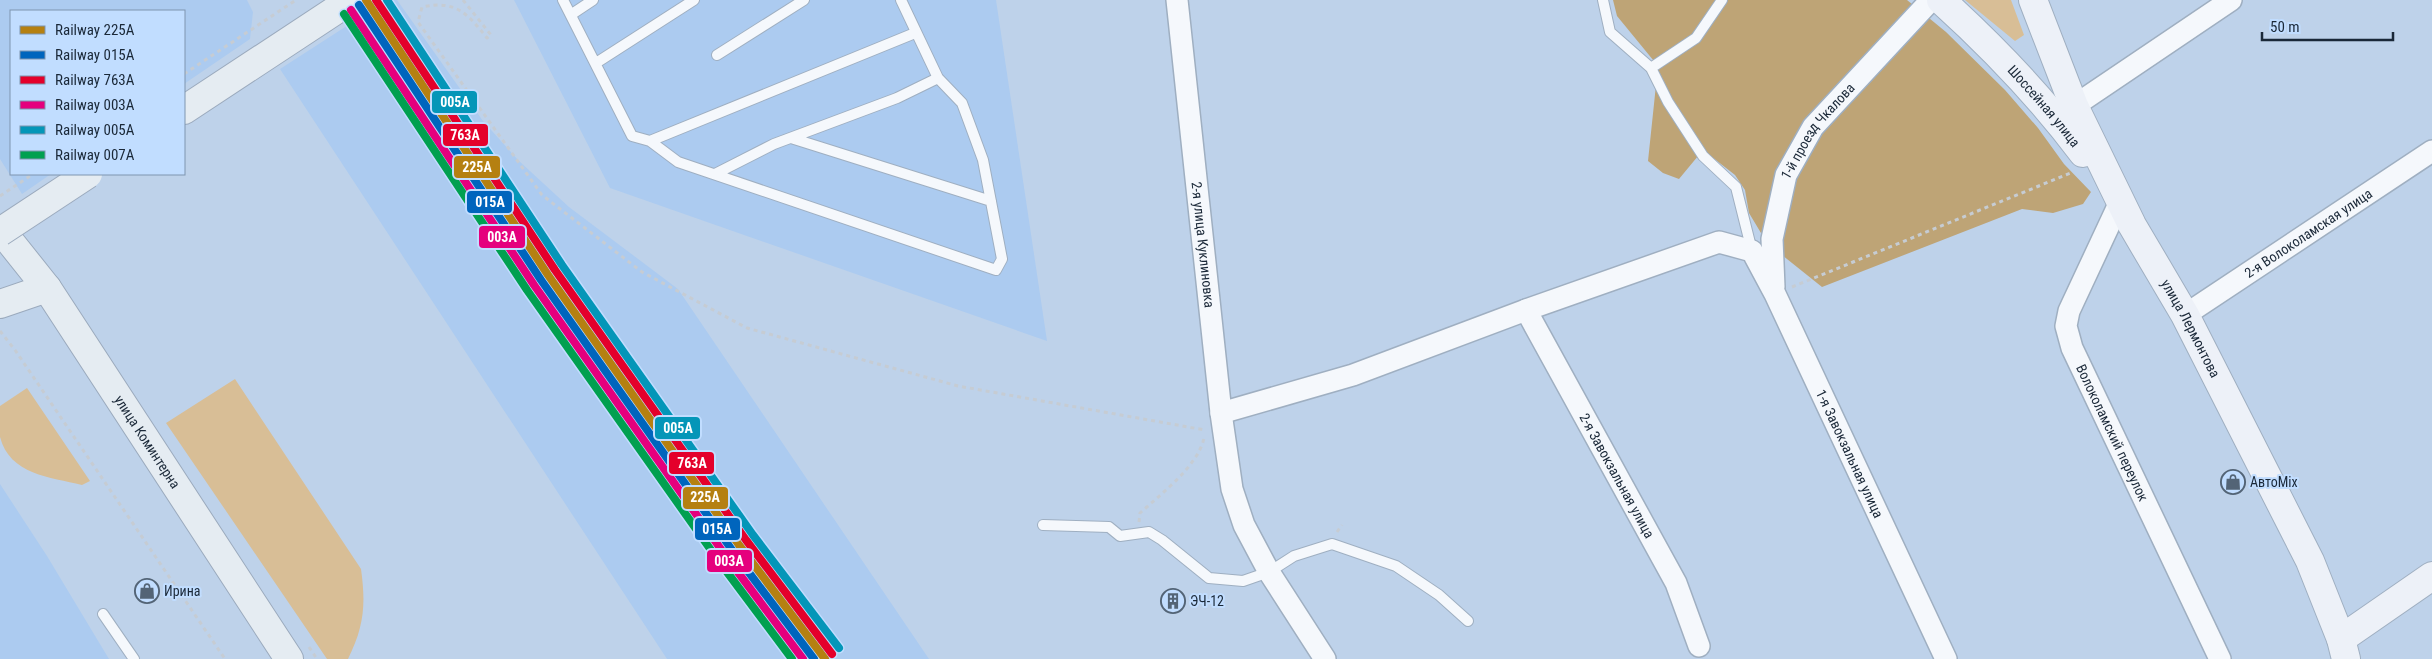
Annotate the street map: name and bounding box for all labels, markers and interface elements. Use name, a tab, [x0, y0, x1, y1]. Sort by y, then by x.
legend	[10, 10, 185, 175]
scale bar	[2262, 10, 2393, 42]
text: 50 m	[2270, 18, 2300, 36]
text: Railway 225А	[55, 21, 135, 39]
text: Railway 015А	[55, 46, 135, 64]
street label: Шоссейная улица	[2004, 62, 2083, 150]
text: Railway 763А	[55, 71, 135, 89]
street label: 1-й проезд Чкалова	[1777, 80, 1858, 182]
line badge: 005А	[431, 90, 478, 114]
text: 005А	[440, 94, 470, 110]
text: Railway 003А	[55, 96, 135, 114]
text: Railway 005А	[55, 121, 135, 139]
line badge: 763А	[442, 123, 489, 147]
text: 763А	[450, 127, 480, 143]
text: Railway 007А	[55, 146, 135, 164]
line badge: 225А	[453, 155, 501, 179]
text: 225А	[462, 159, 492, 175]
street label: 2-я улица Куклиновка	[1188, 181, 1218, 308]
street label: 2-я Волоколамская улица	[2242, 185, 2375, 281]
line badge: 015А	[466, 190, 513, 214]
text: 015А	[475, 194, 505, 210]
line badge: 003А	[478, 225, 526, 249]
text: 003А	[487, 229, 517, 245]
street label: улица Лермонтова	[2158, 277, 2223, 380]
street label: Волоколамский переулок	[2073, 362, 2152, 504]
street label: 1-я Завокзальная улица	[1813, 387, 1887, 520]
street label: улица Коминтерна	[111, 392, 183, 491]
street label: 2-я Завокзальная улица	[1576, 411, 1658, 541]
line badge: 005А	[654, 416, 701, 440]
text: 005А	[663, 420, 693, 436]
line badge: 763А	[668, 451, 715, 475]
text: 763А	[677, 455, 707, 471]
shop icon: АвтоMix	[2220, 469, 2246, 495]
place label: АвтоMix	[2250, 474, 2298, 490]
line badge: 225А	[682, 486, 729, 510]
text: 225А	[690, 489, 720, 505]
line badge: 015А	[694, 517, 741, 541]
text: 015А	[702, 521, 732, 537]
line badge: 003А	[706, 549, 753, 573]
text: 003А	[714, 553, 744, 569]
shop icon: Ирина	[134, 578, 160, 604]
place label: Ирина	[164, 583, 201, 599]
building icon: ЭЧ-12	[1160, 588, 1186, 614]
place label: ЭЧ-12	[1190, 593, 1224, 609]

